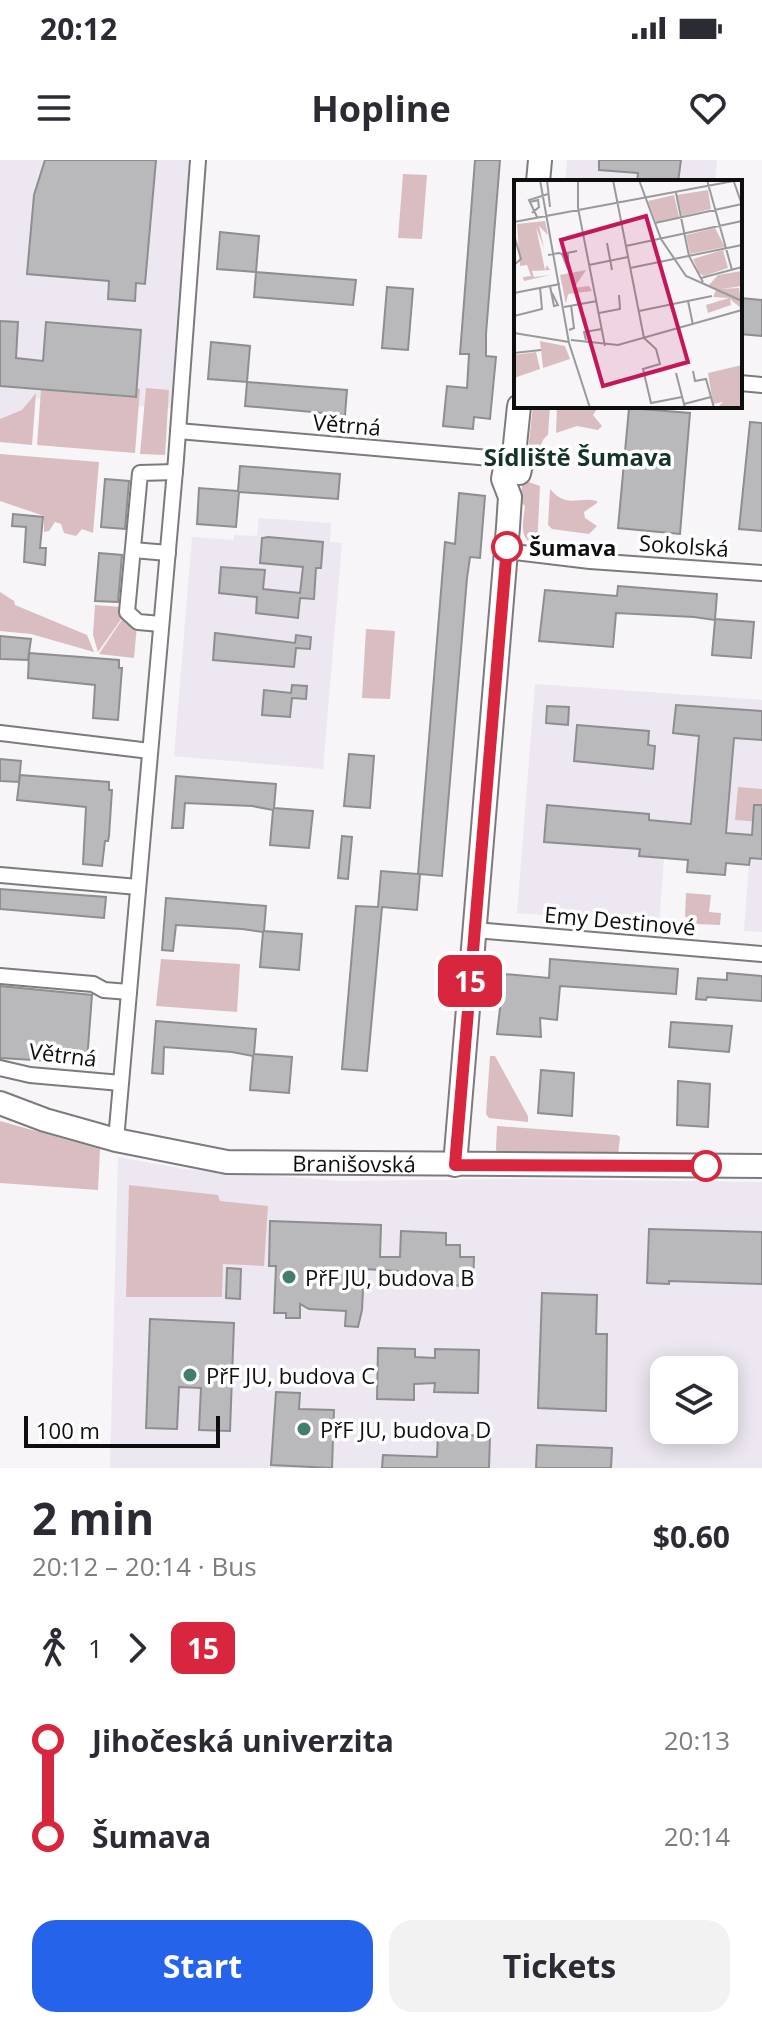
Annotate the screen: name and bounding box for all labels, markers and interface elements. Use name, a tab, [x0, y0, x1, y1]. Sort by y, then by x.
text: 20:12	[40, 8, 117, 49]
text: Hopline	[311, 84, 451, 133]
icon: menu	[32, 86, 76, 130]
icon: heart	[686, 86, 730, 130]
inset map	[514, 180, 742, 408]
street label: Větrná	[312, 406, 382, 442]
district label: Sídliště Šumava	[484, 440, 672, 473]
street label: Sokolská	[638, 527, 730, 563]
marker: Šumava	[492, 532, 522, 562]
place label: Šumava	[529, 532, 616, 562]
street label: Emy Destinové	[543, 898, 697, 942]
line badge: 15	[434, 955, 506, 1007]
text: 15	[454, 962, 486, 1000]
street label: Větrná	[27, 1035, 99, 1073]
street label: Branišovská	[292, 1147, 416, 1178]
unlabelled marker	[691, 1151, 721, 1181]
place label: PřF JU, budova B	[305, 1262, 474, 1292]
marker: PřF JU, budova B	[280, 1268, 298, 1286]
map controls	[650, 1356, 738, 1444]
button: layers	[650, 1356, 738, 1444]
place label: PřF JU, budova C	[206, 1360, 375, 1390]
marker: PřF JU, budova C	[181, 1366, 199, 1384]
scale bar	[24, 1412, 220, 1448]
place label: PřF JU, budova D	[320, 1414, 491, 1444]
text: 100 m	[36, 1415, 100, 1445]
marker: PřF JU, budova D	[295, 1420, 313, 1438]
text: 2 min	[32, 1488, 154, 1548]
text: $0.60	[653, 1516, 730, 1557]
text: 20:12 – 20:14 · Bus	[32, 1548, 257, 1584]
icon: walk	[32, 1626, 76, 1670]
icon: forward	[115, 1626, 159, 1670]
text: 15	[187, 1629, 219, 1667]
text: 1	[88, 1630, 103, 1666]
text: Jihočeská univerzita	[92, 1720, 394, 1761]
text: 20:13	[664, 1722, 730, 1758]
text: Šumava	[92, 1816, 211, 1857]
text: 20:14	[664, 1818, 730, 1854]
button: Start	[32, 1920, 373, 2012]
button: Tickets	[389, 1920, 730, 2012]

